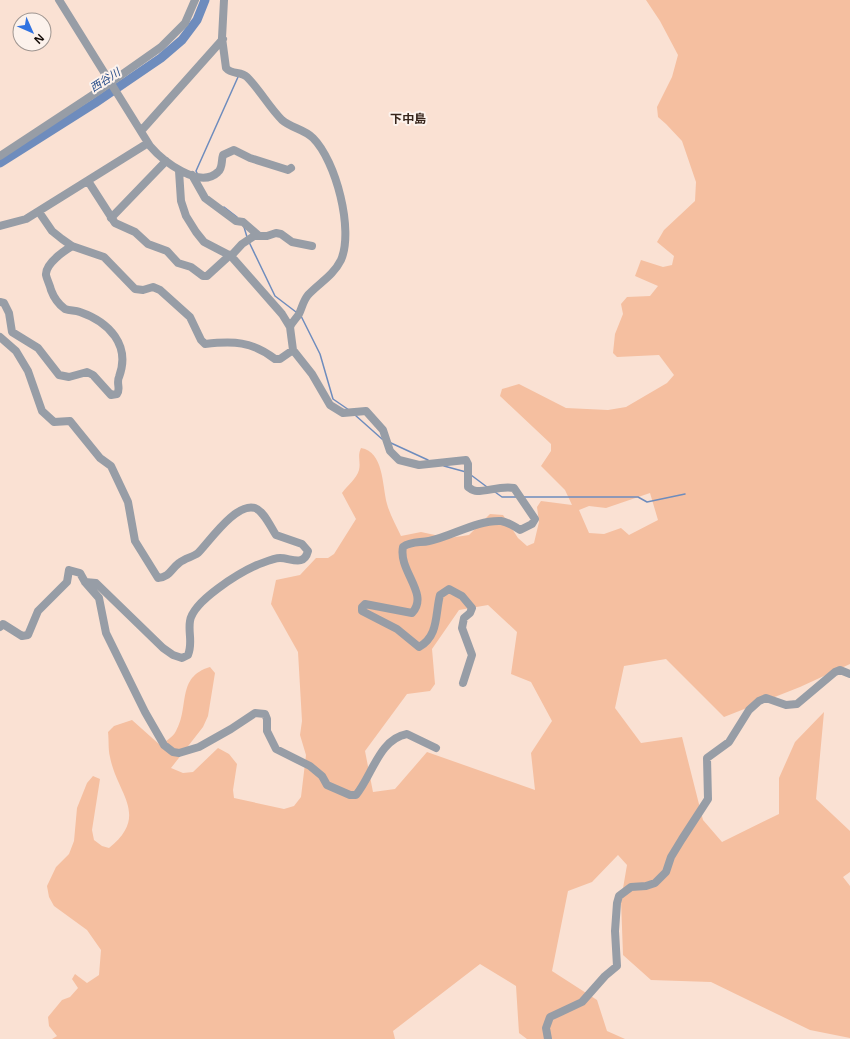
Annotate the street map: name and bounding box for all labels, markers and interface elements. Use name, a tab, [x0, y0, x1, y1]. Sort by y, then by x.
north arrow	[12, 12, 52, 52]
text: N	[31, 31, 48, 48]
water label: 西谷川	[87, 64, 123, 95]
district label: 下中島	[390, 110, 426, 127]

